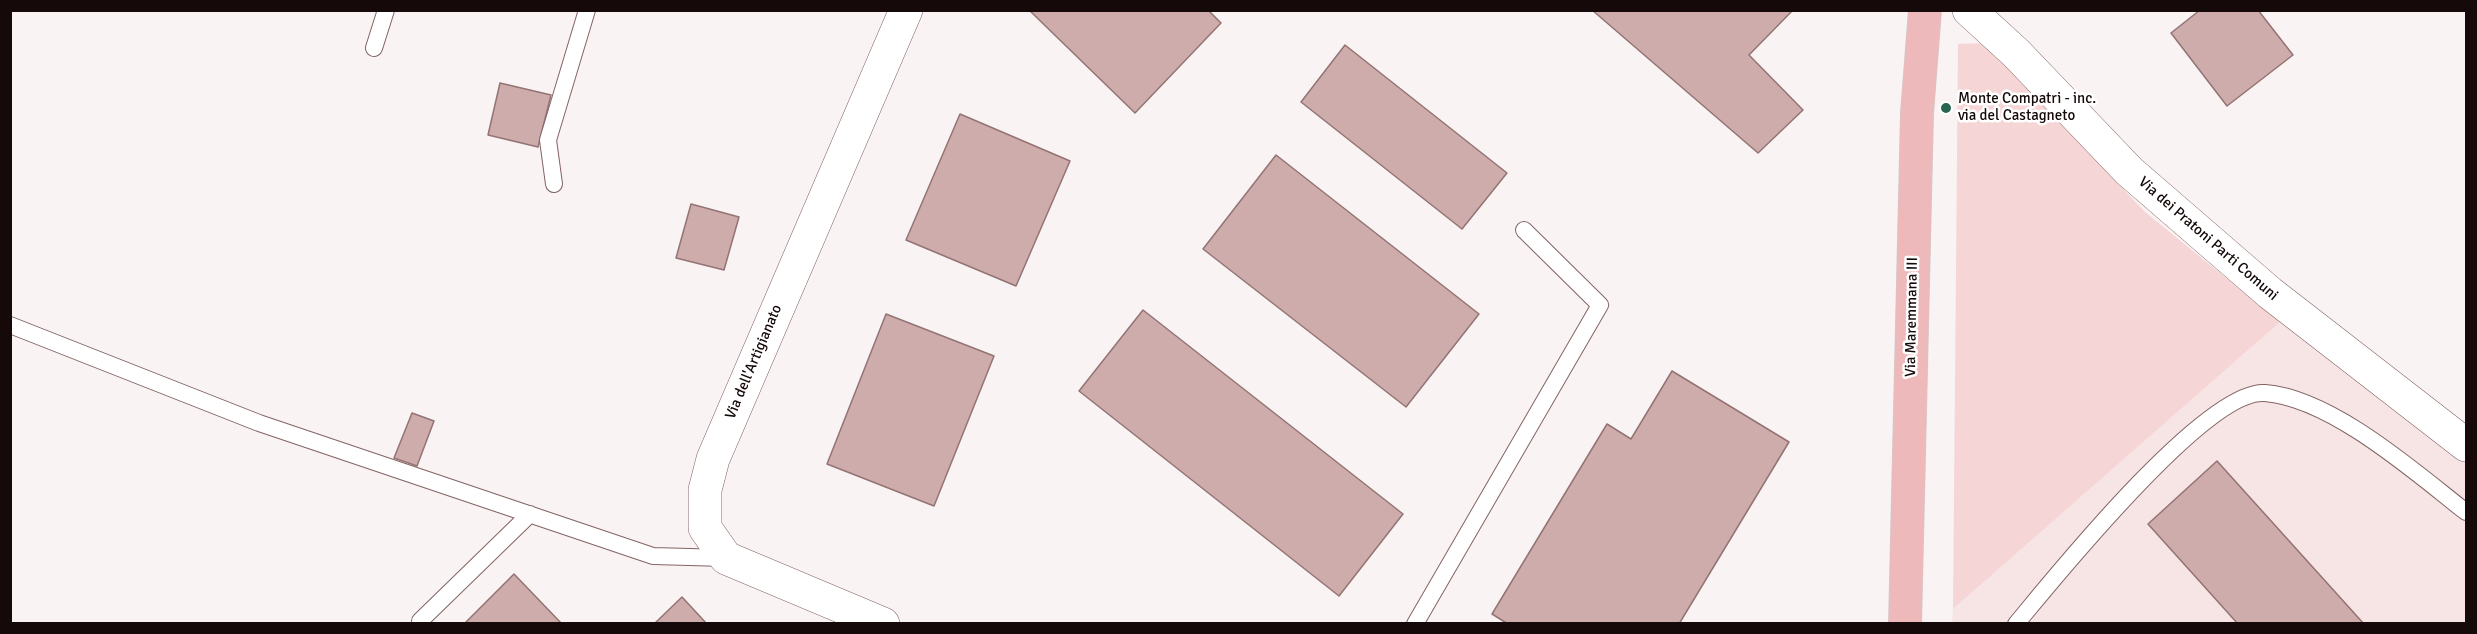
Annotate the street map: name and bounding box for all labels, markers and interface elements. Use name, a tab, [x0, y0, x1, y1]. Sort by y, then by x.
place label: Monte Compatri - inc. via del Castagneto	[1958, 90, 2096, 125]
marker: Monte Compatri - inc. via del Castagneto	[1939, 101, 1953, 115]
street label: Via dei Pratoni Parti Comuni	[2134, 173, 2282, 305]
street label: Via Maremmana III	[1902, 257, 1922, 377]
street label: Via dell'Artigianato	[722, 302, 786, 422]

